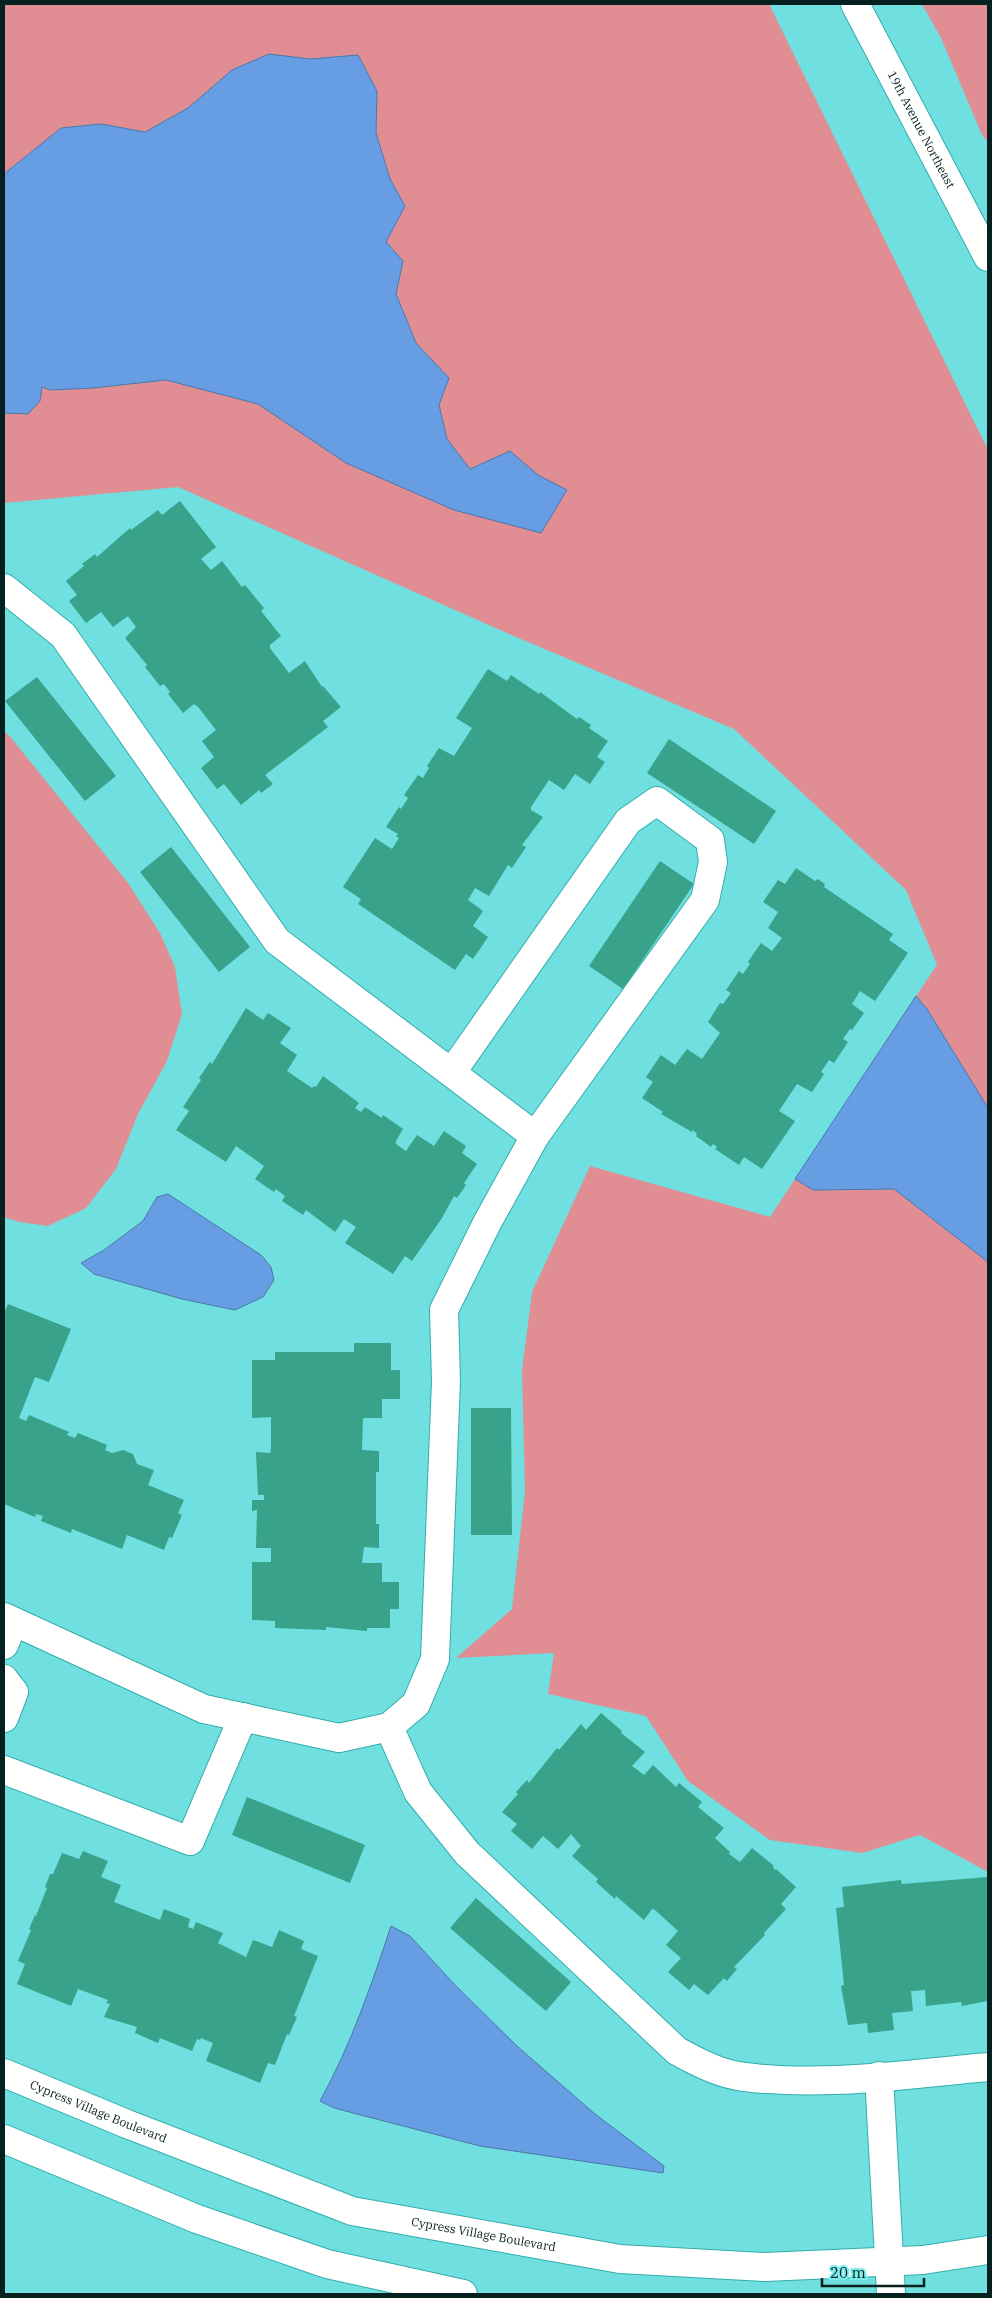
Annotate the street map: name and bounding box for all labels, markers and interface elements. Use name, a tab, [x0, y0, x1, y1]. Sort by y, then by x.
street label: 19th Avenue Northeast	[885, 68, 958, 191]
street label: Cypress Village Boulevard	[28, 2077, 169, 2146]
street label: Cypress Village Boulevard	[410, 2214, 557, 2254]
scale bar	[822, 2256, 924, 2288]
text: 20 m	[830, 2263, 866, 2282]

